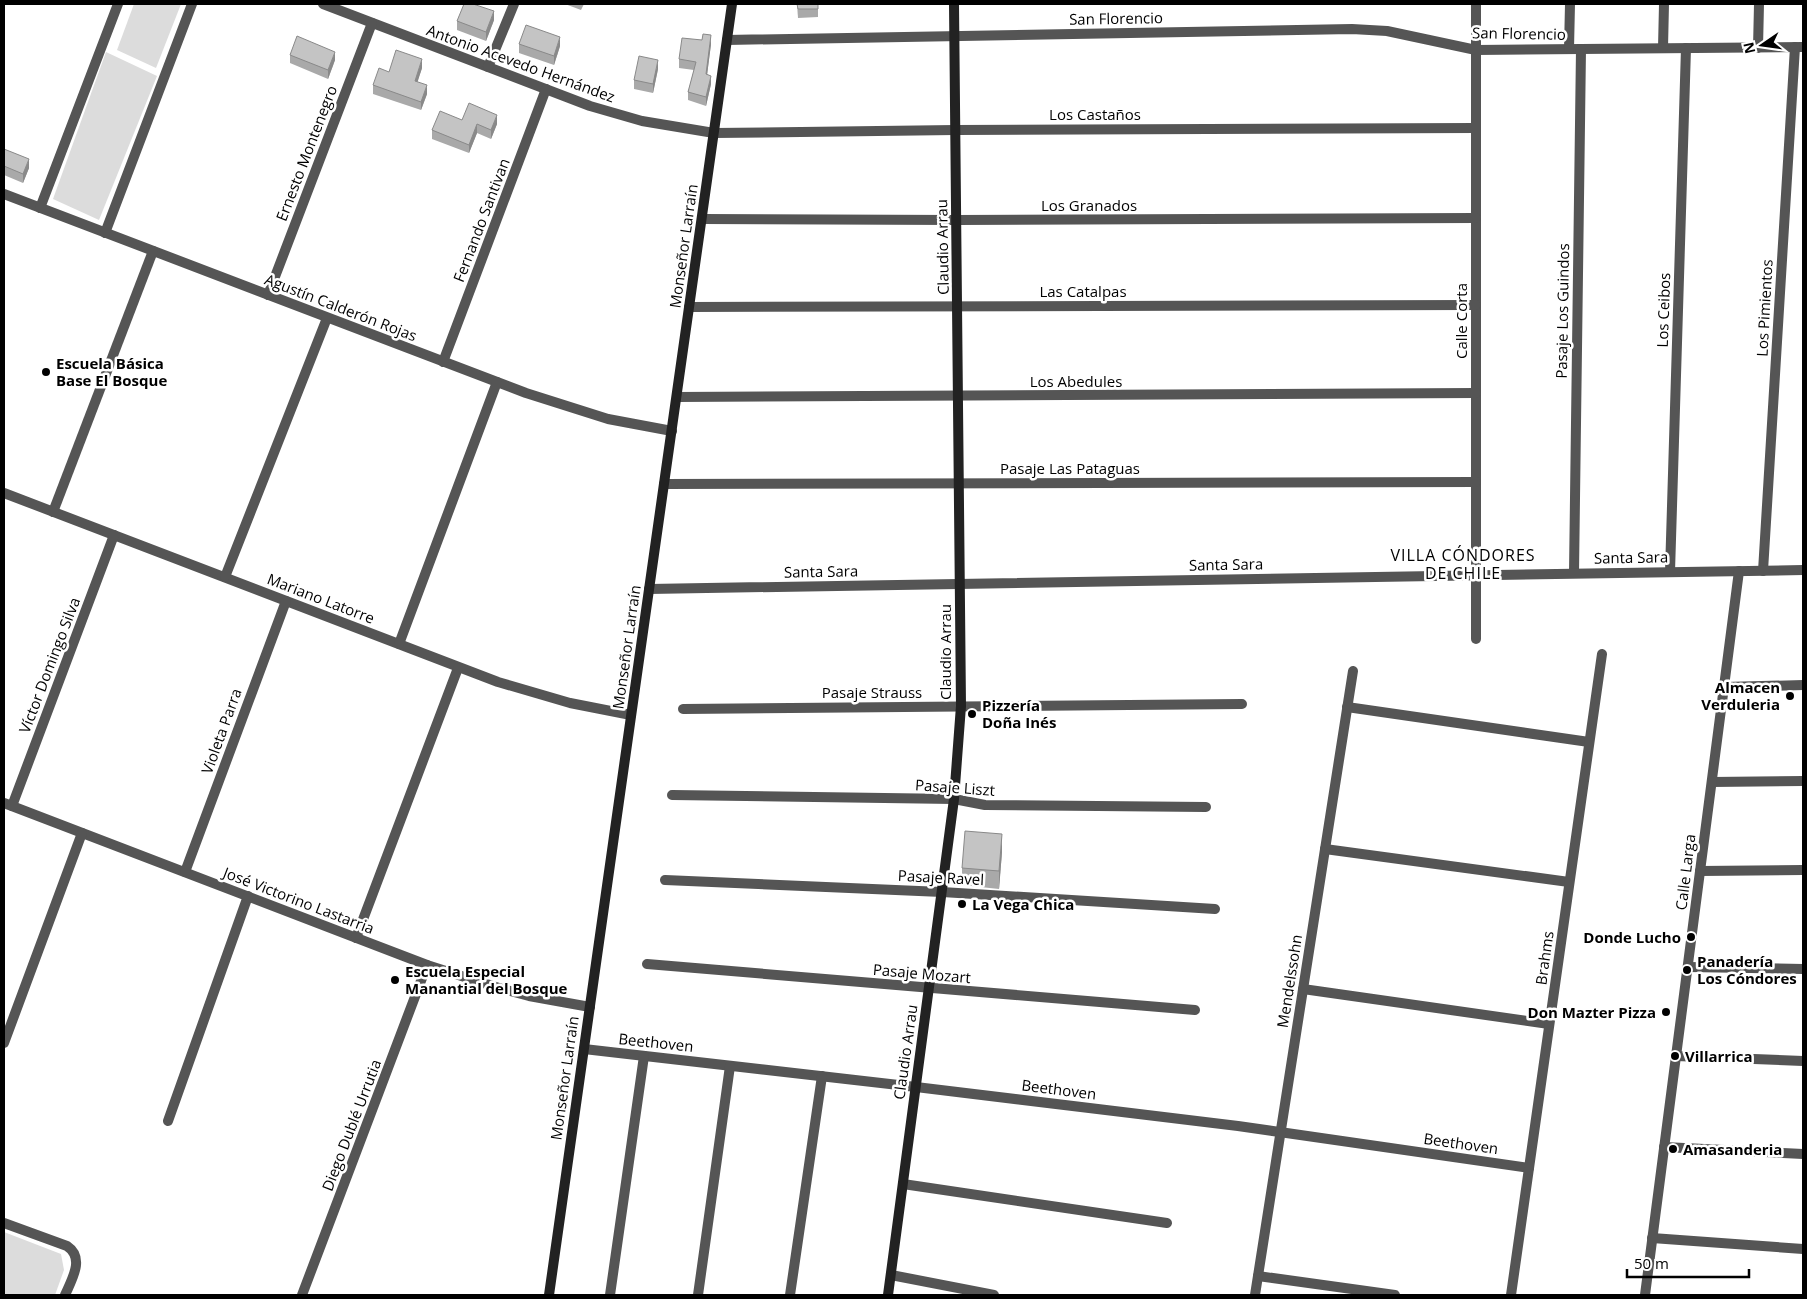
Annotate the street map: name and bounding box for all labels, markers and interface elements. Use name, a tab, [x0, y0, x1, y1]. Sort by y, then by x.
street label: San Florencio	[1069, 7, 1163, 29]
street label: Antonio Acevedo Hernández	[424, 20, 618, 106]
north arrow	[1737, 20, 1787, 70]
street label: San Florencio	[1472, 22, 1566, 44]
text: N	[1738, 40, 1759, 56]
street label: Ernesto Montenegro	[271, 82, 341, 224]
street label: Los Castaños	[1049, 104, 1141, 124]
street label: Fernando Santivan	[448, 155, 514, 285]
street label: Monseñor Larraín	[664, 183, 702, 309]
street label: Los Granados	[1041, 195, 1137, 215]
street label: Claudio Arrau	[931, 199, 953, 295]
street label: Pasaje Los Guindos	[1551, 243, 1573, 379]
street label: Los Pimientos	[1751, 259, 1777, 357]
street label: Agustín Calderón Rojas	[262, 269, 420, 345]
street label: Los Ceibos	[1652, 272, 1674, 348]
street label: Las Catalpas	[1039, 281, 1127, 301]
street label: Calle Corta	[1451, 283, 1471, 359]
place label: Escuela Básica Base El Bosque	[56, 353, 167, 390]
marker: Escuela Básica Base El Bosque	[40, 366, 52, 378]
street label: Los Abedules	[1030, 371, 1122, 391]
street label: Pasaje Las Pataguas	[1000, 458, 1140, 478]
district label: VILLA CÓNDORES DE CHILE	[1390, 544, 1536, 584]
street label: Santa Sara	[1594, 546, 1668, 568]
street label: Santa Sara	[1189, 553, 1263, 575]
street label: Santa Sara	[784, 560, 858, 582]
street label: Mariano Latorre	[264, 568, 378, 628]
street label: Monseñor Larraín	[607, 584, 645, 710]
street label: Víctor Domingo Silva	[14, 594, 84, 736]
street label: Claudio Arrau	[935, 604, 955, 700]
place label: Almacen Verduleria	[1701, 677, 1780, 714]
street label: Pasaje Strauss	[822, 682, 922, 702]
street label: Violeta Parra	[196, 686, 246, 776]
marker: Almacen Verduleria	[1784, 690, 1796, 702]
place label: Pizzería Doña Inés	[982, 695, 1056, 732]
marker: Pizzería Doña Inés	[966, 708, 978, 720]
street label: Pasaje Liszt	[914, 774, 996, 800]
street label: Calle Larga	[1670, 833, 1700, 911]
street label: José Victorino Lastarria	[219, 861, 377, 938]
street label: Pasaje Ravel	[897, 865, 985, 889]
place label: La Vega Chica	[972, 894, 1074, 914]
marker: La Vega Chica	[956, 898, 968, 910]
place label: Donde Lucho	[1583, 927, 1681, 947]
street label: Brahms	[1530, 930, 1558, 986]
marker: Donde Lucho	[1685, 931, 1697, 943]
street label: Mendelssohn	[1272, 933, 1306, 1029]
place label: Panadería Los Cóndores	[1697, 951, 1797, 988]
street label: Pasaje Mozart	[872, 959, 972, 987]
place label: Escuela Especial Manantial del Bosque	[405, 961, 568, 998]
marker: Panadería Los Cóndores	[1681, 964, 1693, 976]
marker: Escuela Especial Manantial del Bosque	[389, 974, 401, 986]
place label: Don Mazter Pizza	[1528, 1002, 1656, 1022]
street label: Claudio Arrau	[888, 1003, 922, 1101]
marker: Don Mazter Pizza	[1660, 1006, 1672, 1018]
street label: Monseñor Larraín	[545, 1015, 583, 1141]
street label: Beethoven	[618, 1028, 694, 1056]
place label: Villarrica	[1685, 1046, 1753, 1066]
marker: Villarrica	[1669, 1050, 1681, 1062]
street label: Diego Dublé Urrutia	[317, 1056, 385, 1194]
street label: Beethoven	[1020, 1074, 1098, 1104]
street label: Beethoven	[1422, 1128, 1500, 1158]
place label: Amasanderia	[1683, 1139, 1782, 1159]
marker: Amasanderia	[1667, 1143, 1679, 1155]
scale bar	[1627, 1246, 1750, 1278]
text: 50 m	[1634, 1253, 1669, 1273]

